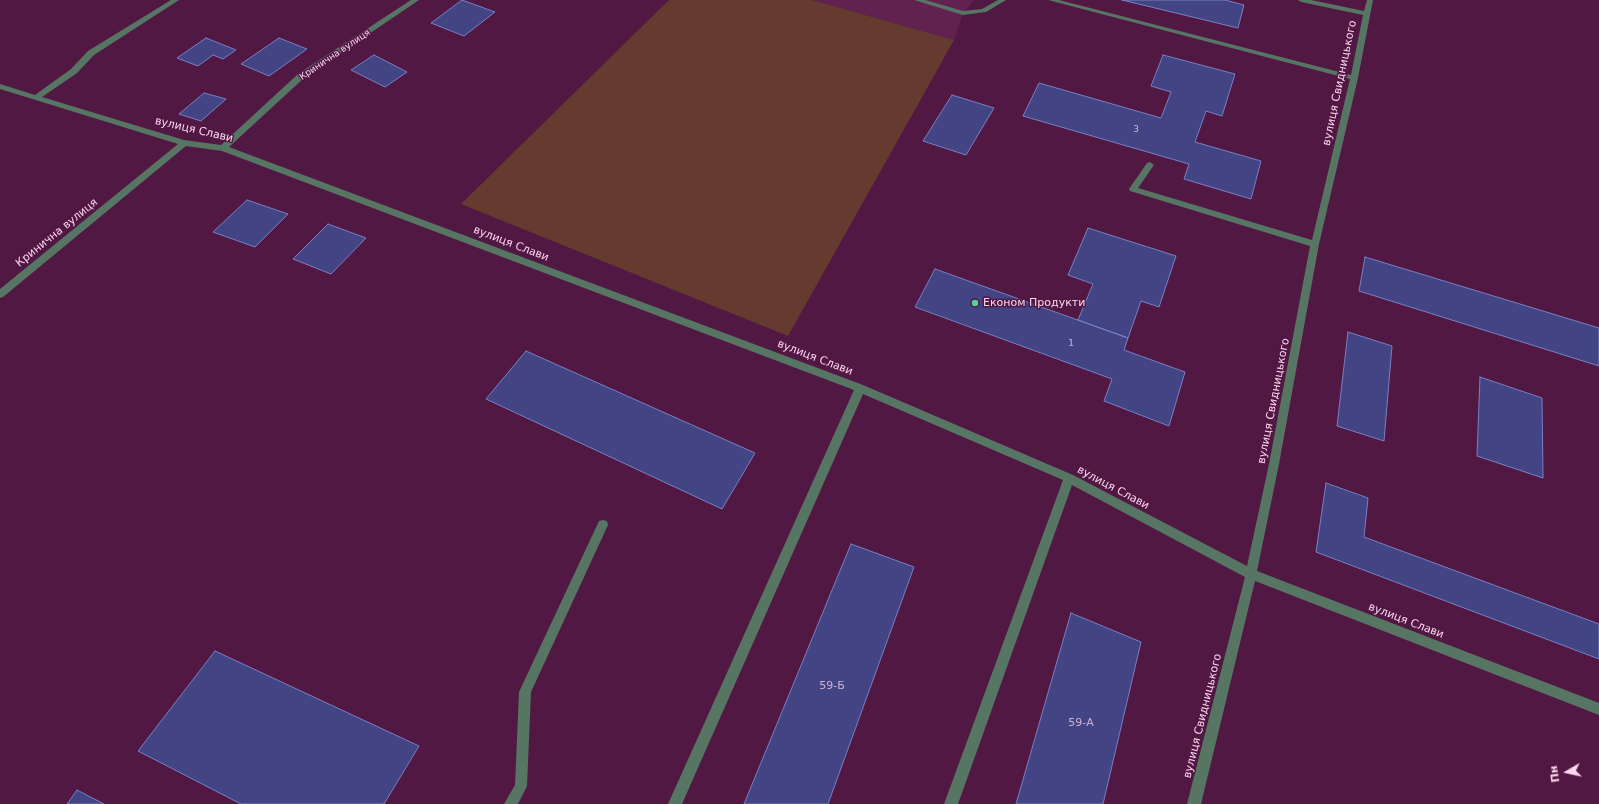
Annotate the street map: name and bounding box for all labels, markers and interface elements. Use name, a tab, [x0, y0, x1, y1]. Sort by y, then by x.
street label: вулиця Свидницького	[1320, 19, 1360, 147]
street label: Кринична вулиця	[298, 27, 372, 83]
street label: вулиця Слави	[154, 115, 234, 145]
house number: 3	[1133, 125, 1139, 135]
street label: Кринична вулиця	[13, 196, 101, 270]
street label: вулиця Слави	[471, 224, 551, 264]
place label: Економ Продукти	[983, 296, 1085, 310]
marker: Економ Продукти	[970, 298, 980, 308]
street label: вулиця Свидницького	[1255, 337, 1293, 465]
street label: вулиця Слави	[775, 338, 855, 378]
house number: 1	[1068, 339, 1074, 349]
street label: вулиця Слави	[1075, 463, 1151, 513]
street label: вулиця Слави	[1366, 601, 1446, 641]
street label: вулиця Свидницького	[1181, 652, 1225, 780]
house number: 59-Б	[819, 679, 845, 693]
house number: 59-А	[1068, 716, 1094, 730]
north arrow	[1547, 752, 1587, 792]
text: Пн	[1547, 765, 1562, 783]

